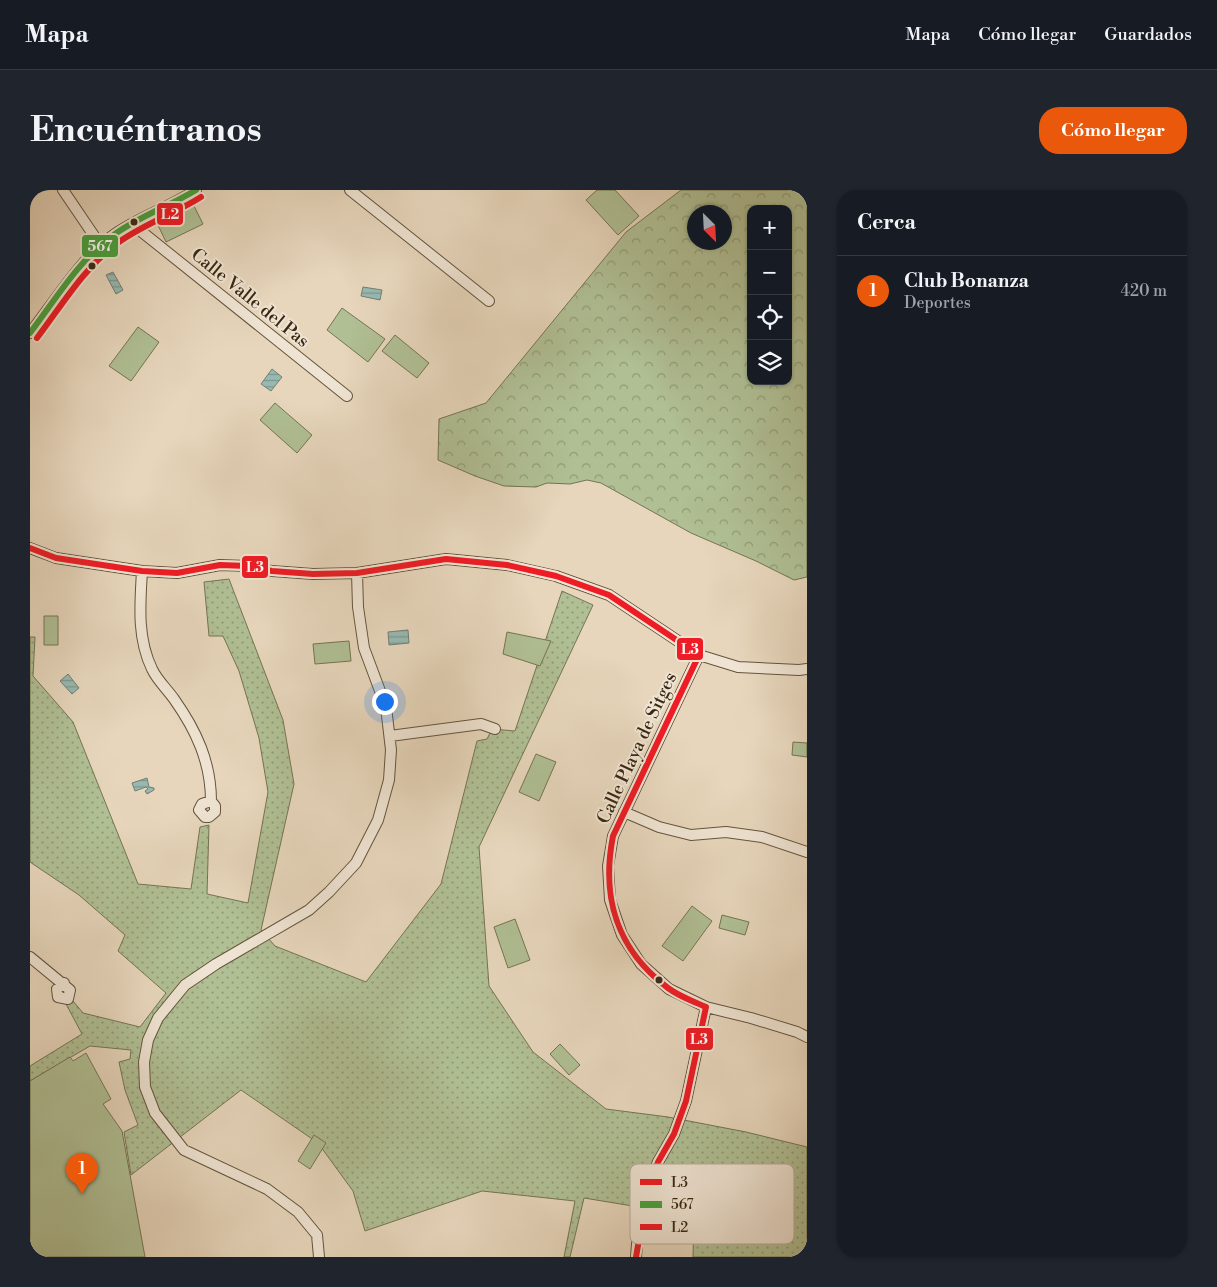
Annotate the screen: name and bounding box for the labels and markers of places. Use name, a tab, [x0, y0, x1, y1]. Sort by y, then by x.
unlabelled marker	[129, 217, 139, 227]
unlabelled marker	[87, 261, 97, 271]
unlabelled marker	[654, 975, 664, 985]
pin: 1	[66, 1153, 98, 1194]

